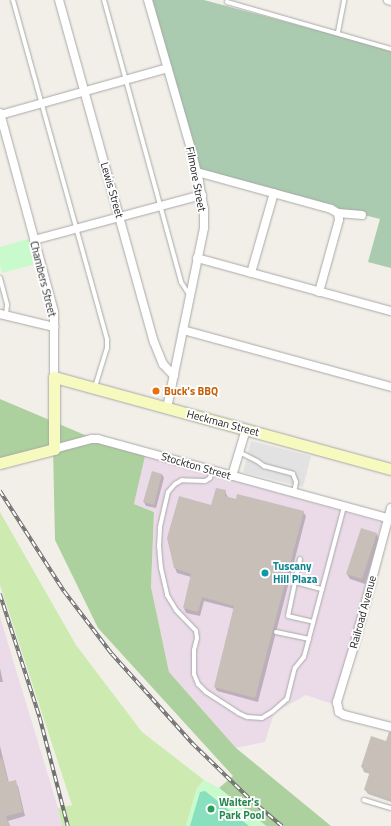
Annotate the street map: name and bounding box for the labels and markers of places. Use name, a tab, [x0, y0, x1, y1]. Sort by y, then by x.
place label: Buck's BBQ	[164, 384, 218, 398]
marker: Buck's BBQ	[151, 386, 161, 396]
place label: Tuscany Hill Plaza	[273, 560, 317, 586]
marker: Tuscany Hill Plaza	[260, 568, 270, 578]
place label: Walter's Park Pool	[219, 796, 264, 822]
marker: Walter's Park Pool	[206, 804, 216, 814]

